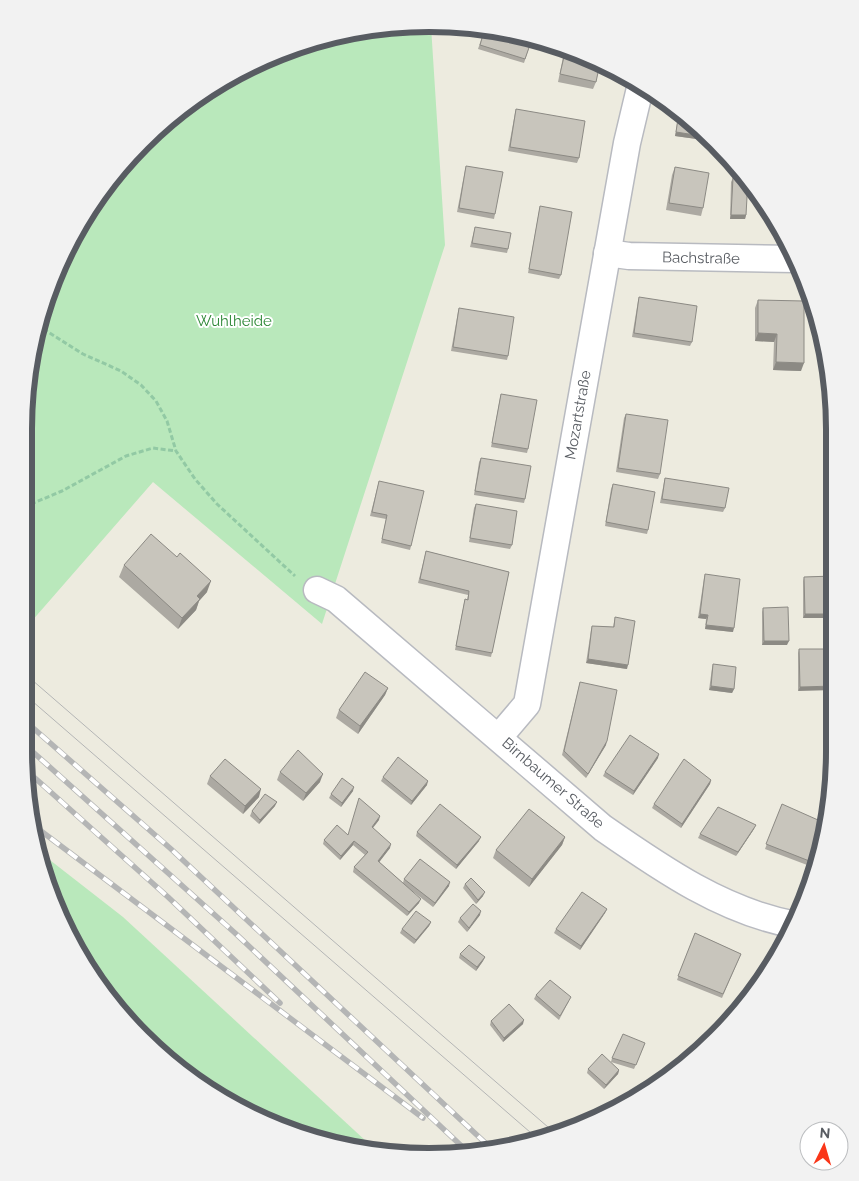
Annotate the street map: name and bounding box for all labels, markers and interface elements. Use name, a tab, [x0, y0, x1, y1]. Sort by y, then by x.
street label: Bachstraße	[662, 248, 740, 268]
park label: Wuhlheide	[196, 312, 272, 330]
street label: Mozartstraße	[561, 369, 595, 461]
street label: Birnbaumer Straße	[498, 734, 608, 832]
north arrow	[799, 1121, 849, 1171]
text: N	[819, 1125, 831, 1141]

